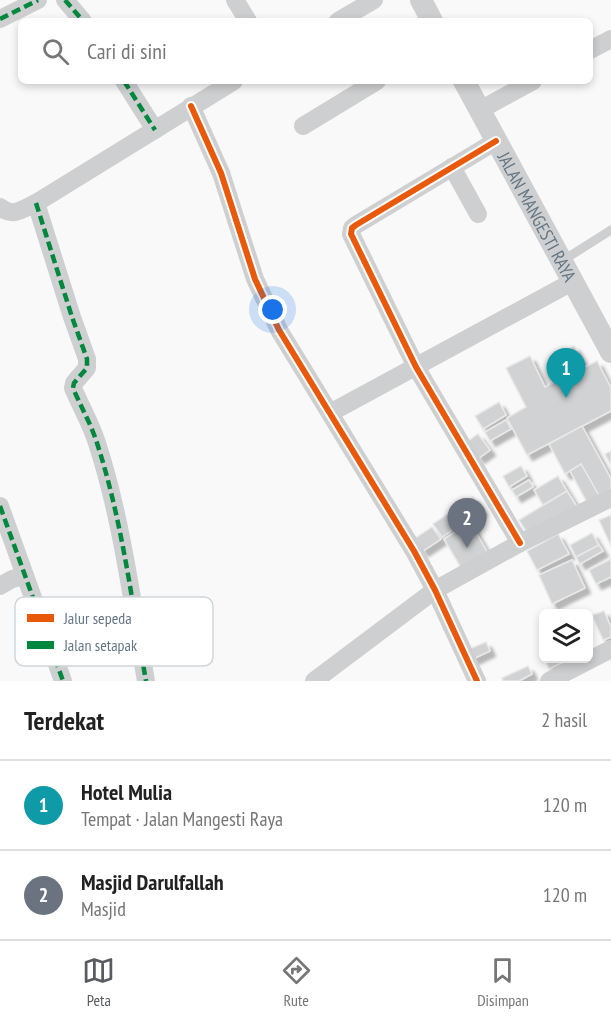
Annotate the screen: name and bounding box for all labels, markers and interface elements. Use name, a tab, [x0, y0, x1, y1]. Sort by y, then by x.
search box	[18, 18, 593, 84]
icon: search	[39, 35, 72, 68]
text: Cari di sini	[87, 37, 167, 65]
street label: JALAN MANGESTI RAYA	[493, 147, 582, 286]
your location	[258, 295, 287, 324]
pin: 1	[546, 348, 586, 398]
pin: 2	[448, 498, 486, 548]
legend	[15, 597, 213, 666]
text: Jalur sepeda	[63, 608, 132, 628]
map controls	[539, 609, 593, 663]
button: layers	[539, 609, 593, 663]
text: Jalan setapak	[63, 635, 138, 655]
text: Terdekat	[24, 704, 104, 737]
text: 2 hasil	[541, 707, 587, 733]
text: Hotel Mulia	[81, 778, 172, 806]
text: 1	[39, 792, 48, 818]
text: 120 m	[543, 792, 587, 818]
text: Tempat · Jalan Mangesti Raya	[81, 806, 283, 832]
text: Masjid Darulfallah	[81, 868, 224, 896]
text: 2	[39, 882, 48, 908]
text: 120 m	[543, 882, 587, 908]
text: Masjid	[81, 896, 126, 922]
tab: Peta	[82, 954, 115, 1010]
tab: Rute	[280, 954, 313, 1010]
tab: Disimpan	[477, 954, 529, 1010]

